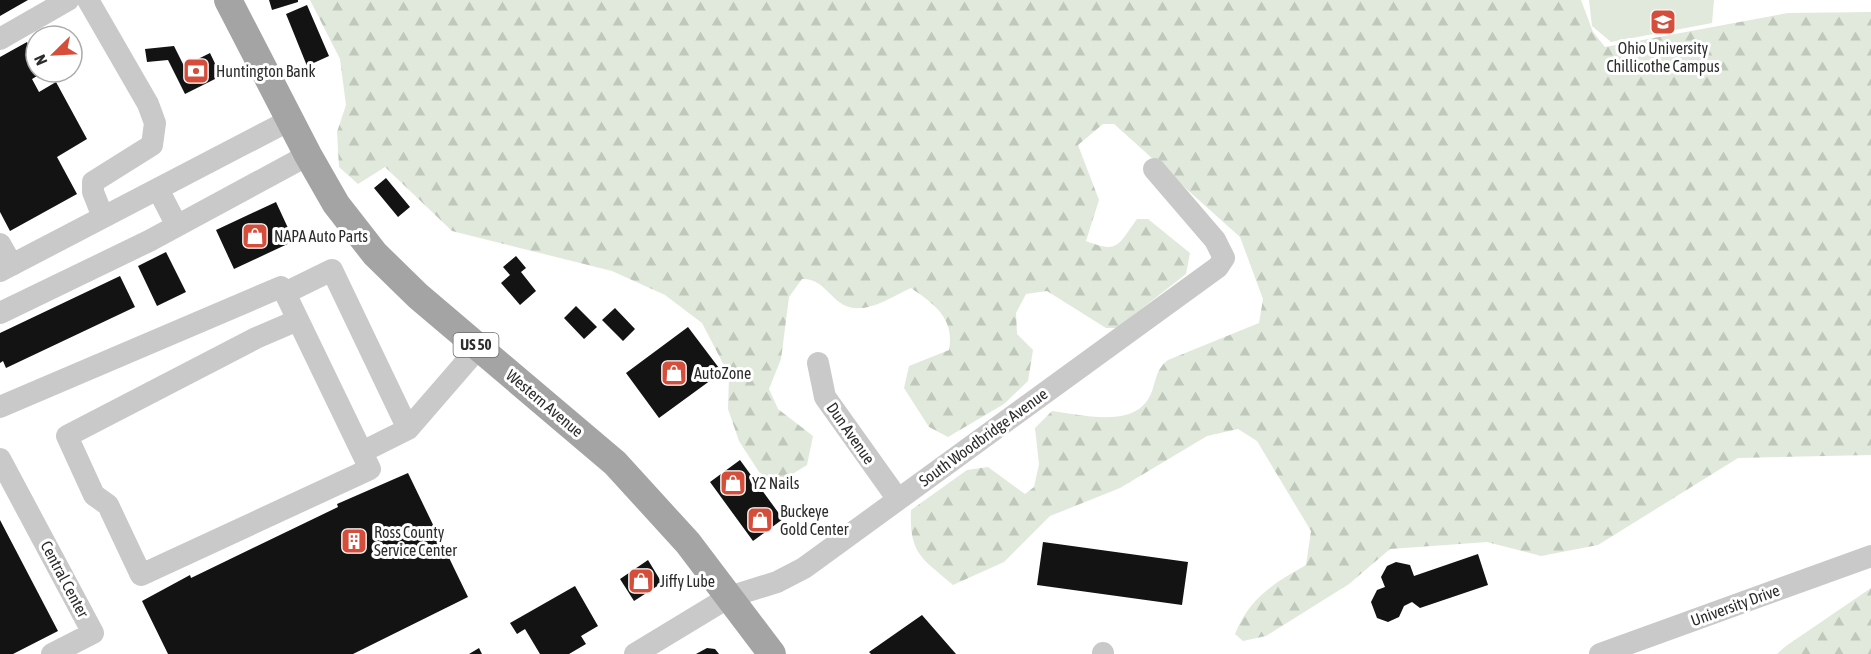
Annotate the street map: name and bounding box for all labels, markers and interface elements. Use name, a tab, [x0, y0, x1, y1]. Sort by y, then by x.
school or university icon: Ohio University Chillicothe Campus	[1648, 7, 1678, 37]
north arrow	[24, 24, 84, 84]
place label: Ohio University Chillicothe Campus	[1606, 39, 1720, 76]
text: N	[30, 52, 50, 68]
bank icon: Huntington Bank	[181, 56, 211, 86]
place label: Huntington Bank	[216, 62, 315, 81]
shop icon: NAPA Auto Parts	[240, 221, 270, 251]
place label: NAPA Auto Parts	[274, 227, 368, 245]
road number: US 50	[454, 333, 498, 357]
shop icon: AutoZone	[659, 358, 689, 388]
place label: AutoZone	[694, 364, 751, 382]
street label: Western Avenue	[503, 366, 587, 440]
street label: South Woodbridge Avenue	[915, 384, 1051, 490]
street label: Dun Avenue	[823, 399, 879, 467]
shop icon: Y2 Nails	[718, 468, 748, 498]
place label: Y2 Nails	[752, 474, 800, 492]
place label: Buckeye Gold Center	[780, 502, 849, 538]
shop icon: Buckeye Gold Center	[745, 505, 775, 535]
place label: Ross County Service Center	[374, 523, 457, 559]
building icon: Ross County Service Center	[339, 526, 369, 556]
street label: Central Center	[37, 538, 93, 620]
shop icon: Jiffy Lube	[626, 566, 656, 596]
place label: Jiffy Lube	[660, 572, 715, 591]
street label: University Drive	[1688, 581, 1782, 630]

